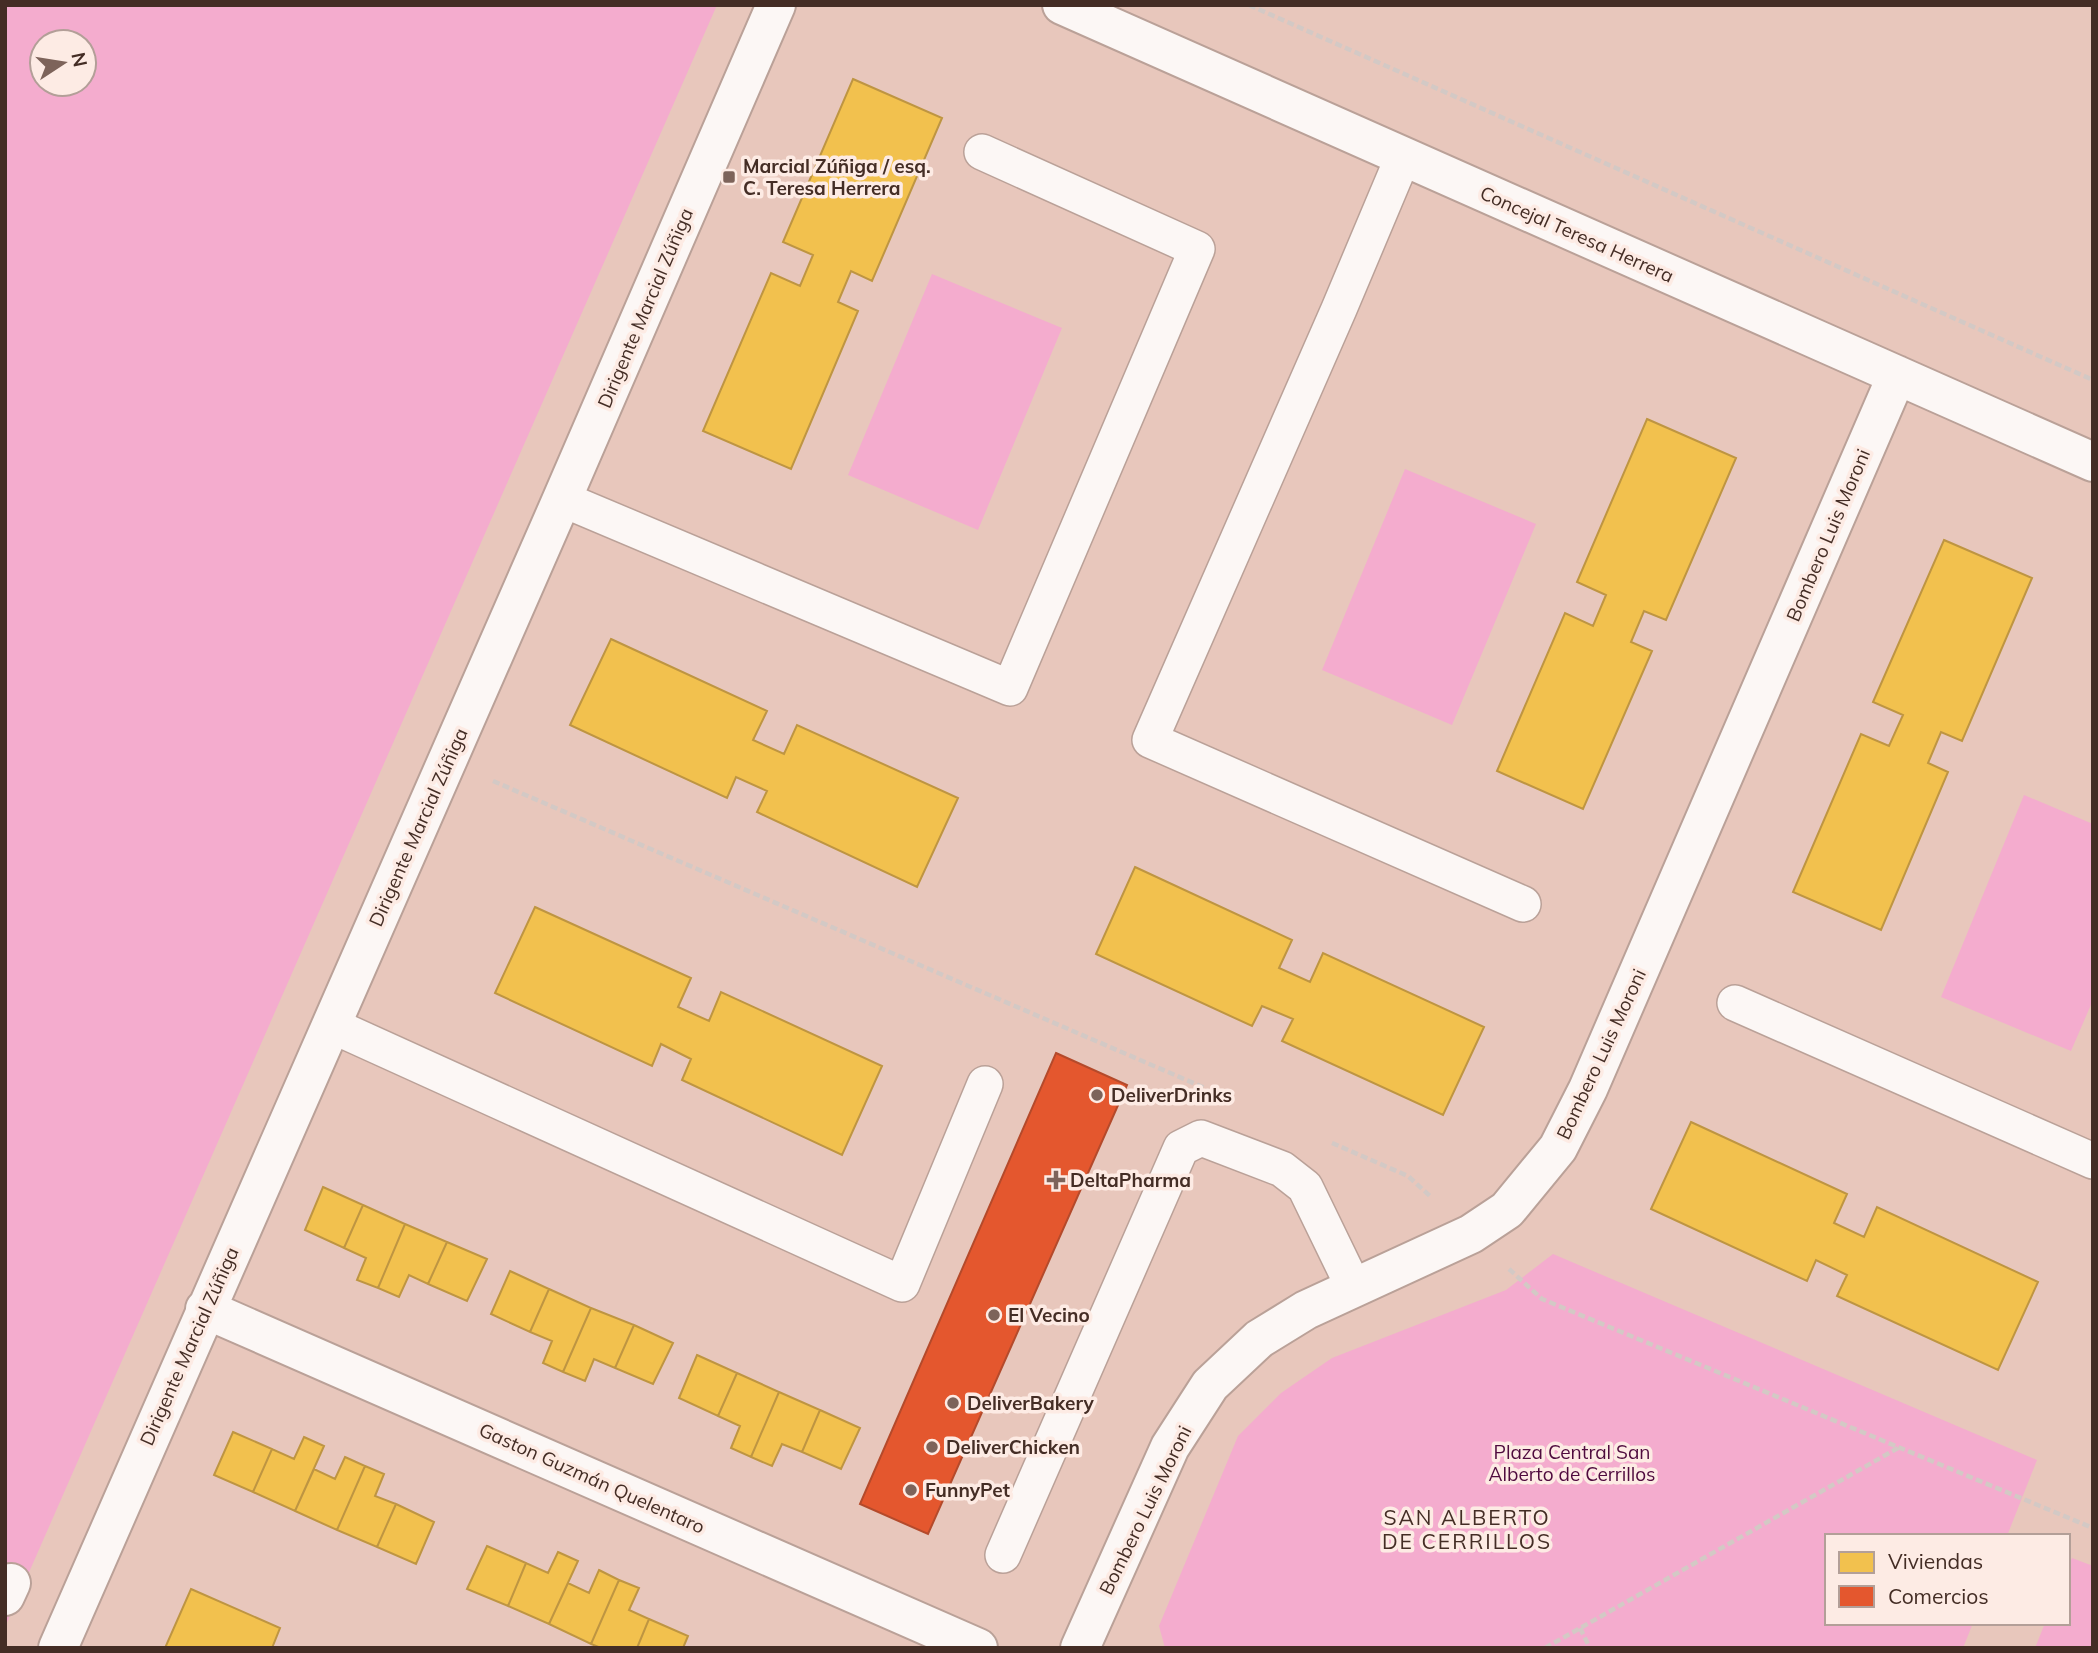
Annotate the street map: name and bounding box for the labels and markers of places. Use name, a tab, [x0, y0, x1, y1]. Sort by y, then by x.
place label: Marcial Zúñiga / esq. C. Teresa Herrera	[743, 154, 931, 200]
marker: Marcial Zúñiga / esq. C. Teresa Herrera	[721, 169, 737, 185]
place label: DeliverDrinks	[1111, 1083, 1232, 1107]
marker: DeliverDrinks	[1089, 1087, 1105, 1103]
place label: DeltaPharma	[1070, 1168, 1191, 1192]
marker: DeltaPharma	[1048, 1172, 1064, 1188]
place label: El Vecino	[1008, 1303, 1090, 1327]
marker: El Vecino	[986, 1307, 1002, 1323]
place label: DeliverBakery	[967, 1391, 1094, 1415]
marker: DeliverBakery	[945, 1395, 961, 1411]
place label: DeliverChicken	[946, 1435, 1080, 1459]
marker: DeliverChicken	[924, 1439, 940, 1455]
place label: FunnyPet	[925, 1478, 1010, 1502]
marker: FunnyPet	[903, 1482, 919, 1498]

